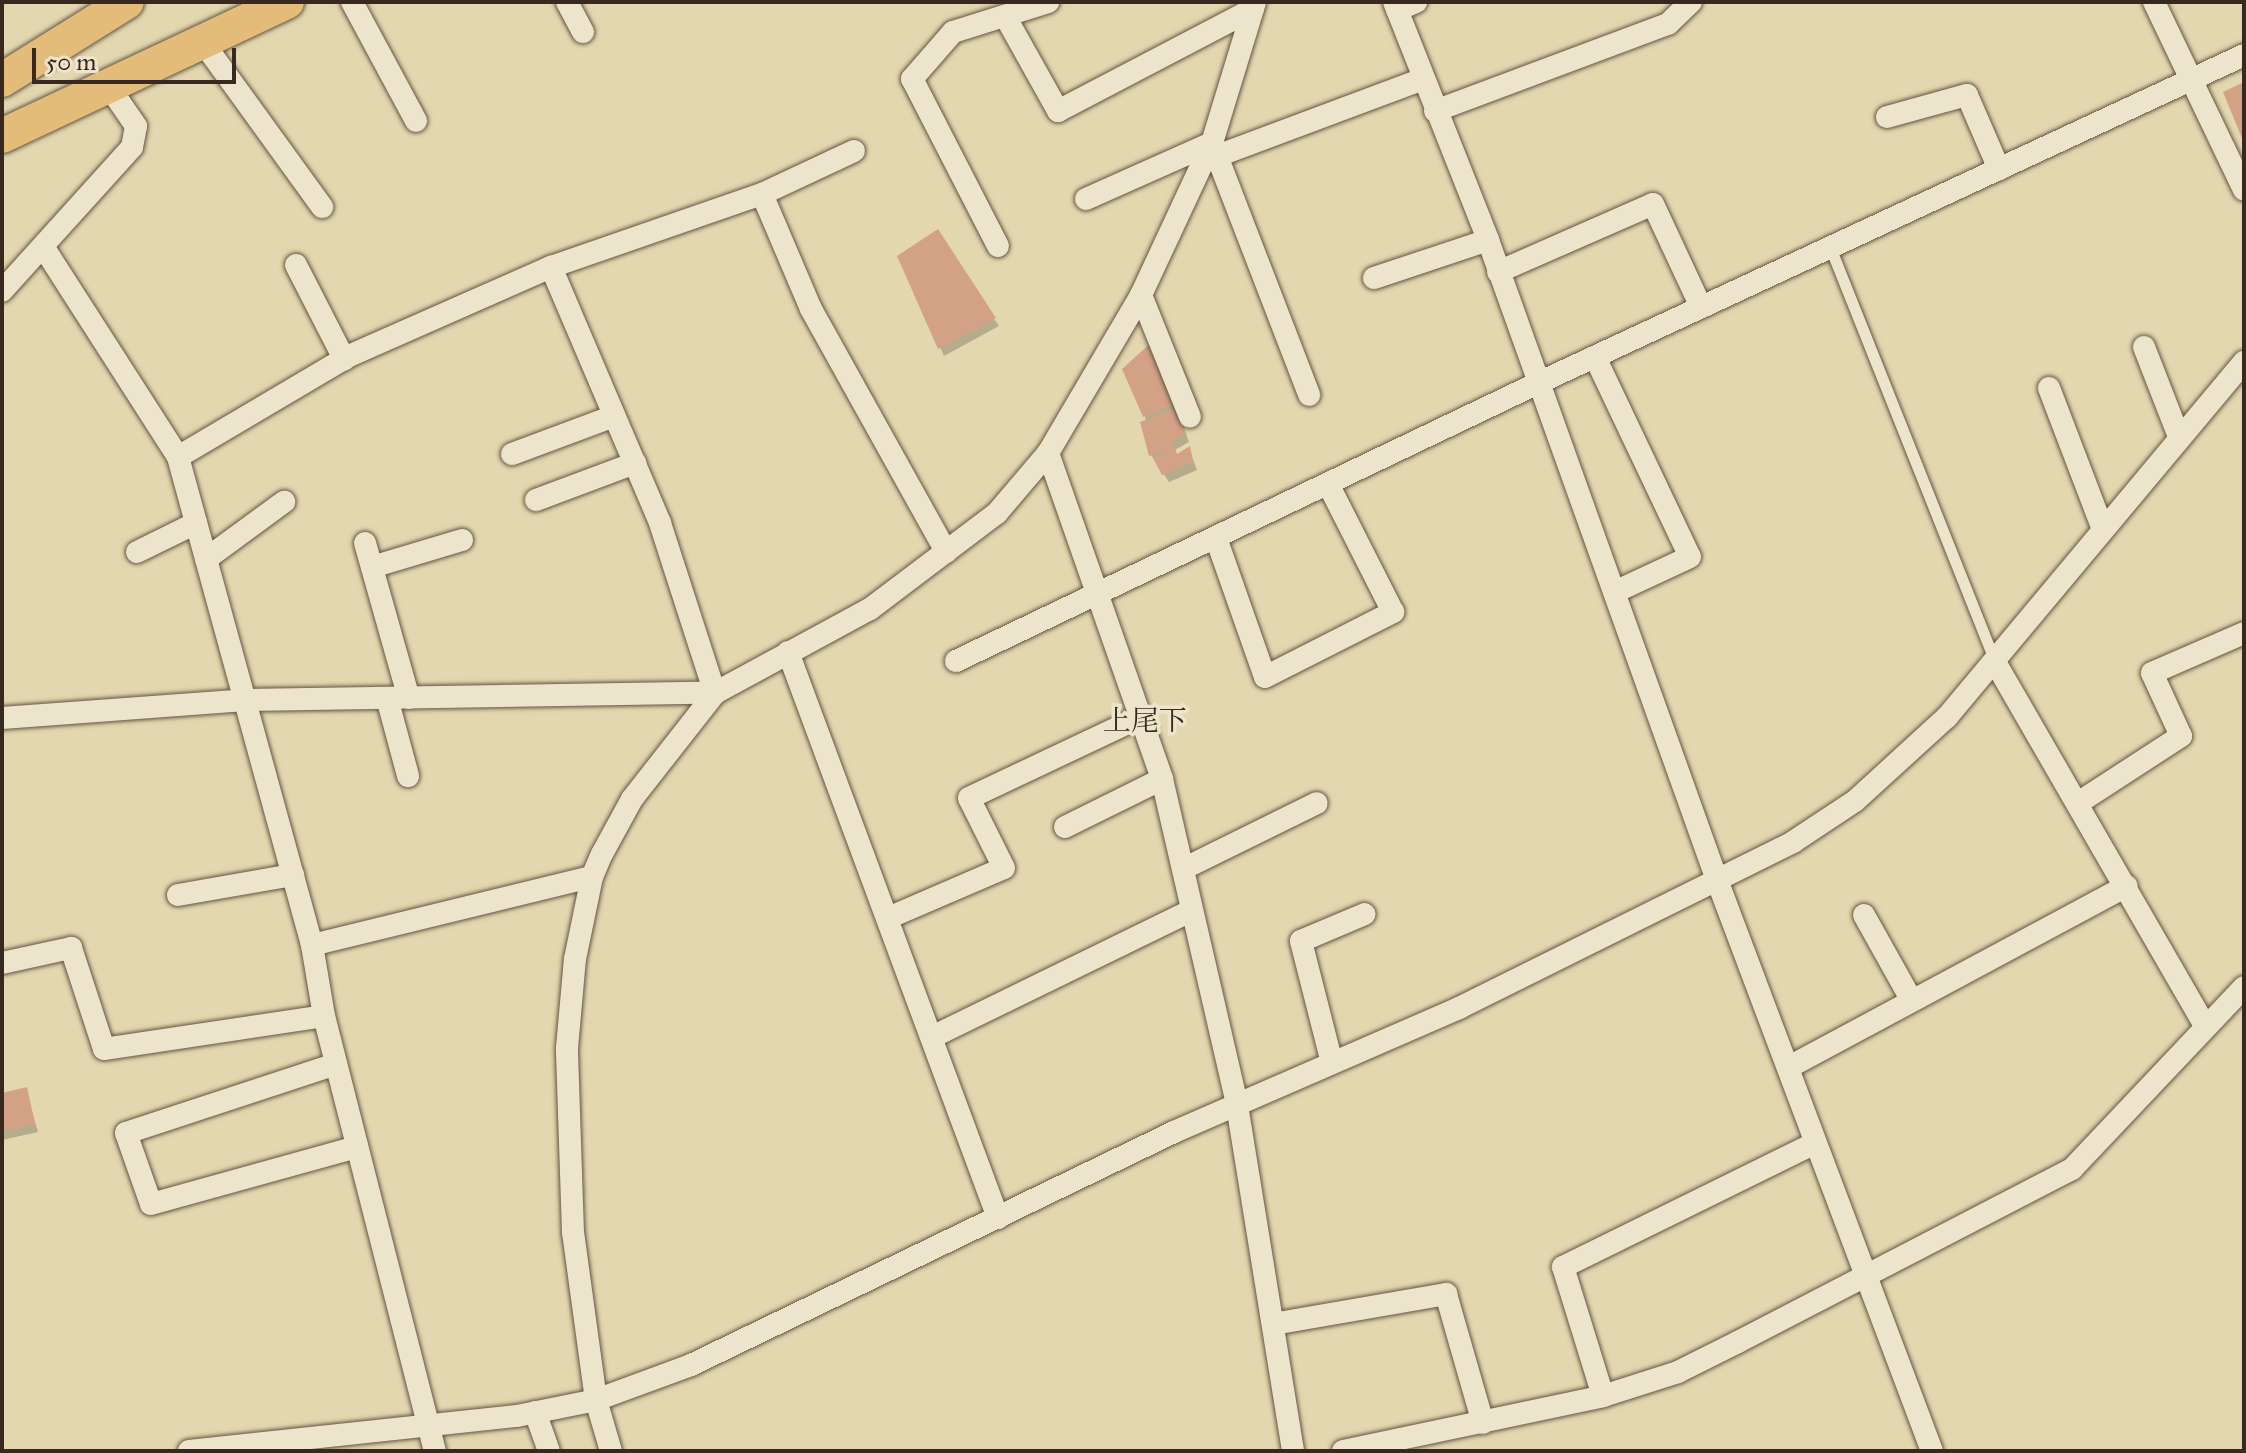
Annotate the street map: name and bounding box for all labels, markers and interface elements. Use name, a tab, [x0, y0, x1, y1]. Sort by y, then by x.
scale bar	[36, 32, 240, 82]
text: 50 m	[46, 47, 96, 77]
district label: 上尾下	[1103, 704, 1187, 738]

